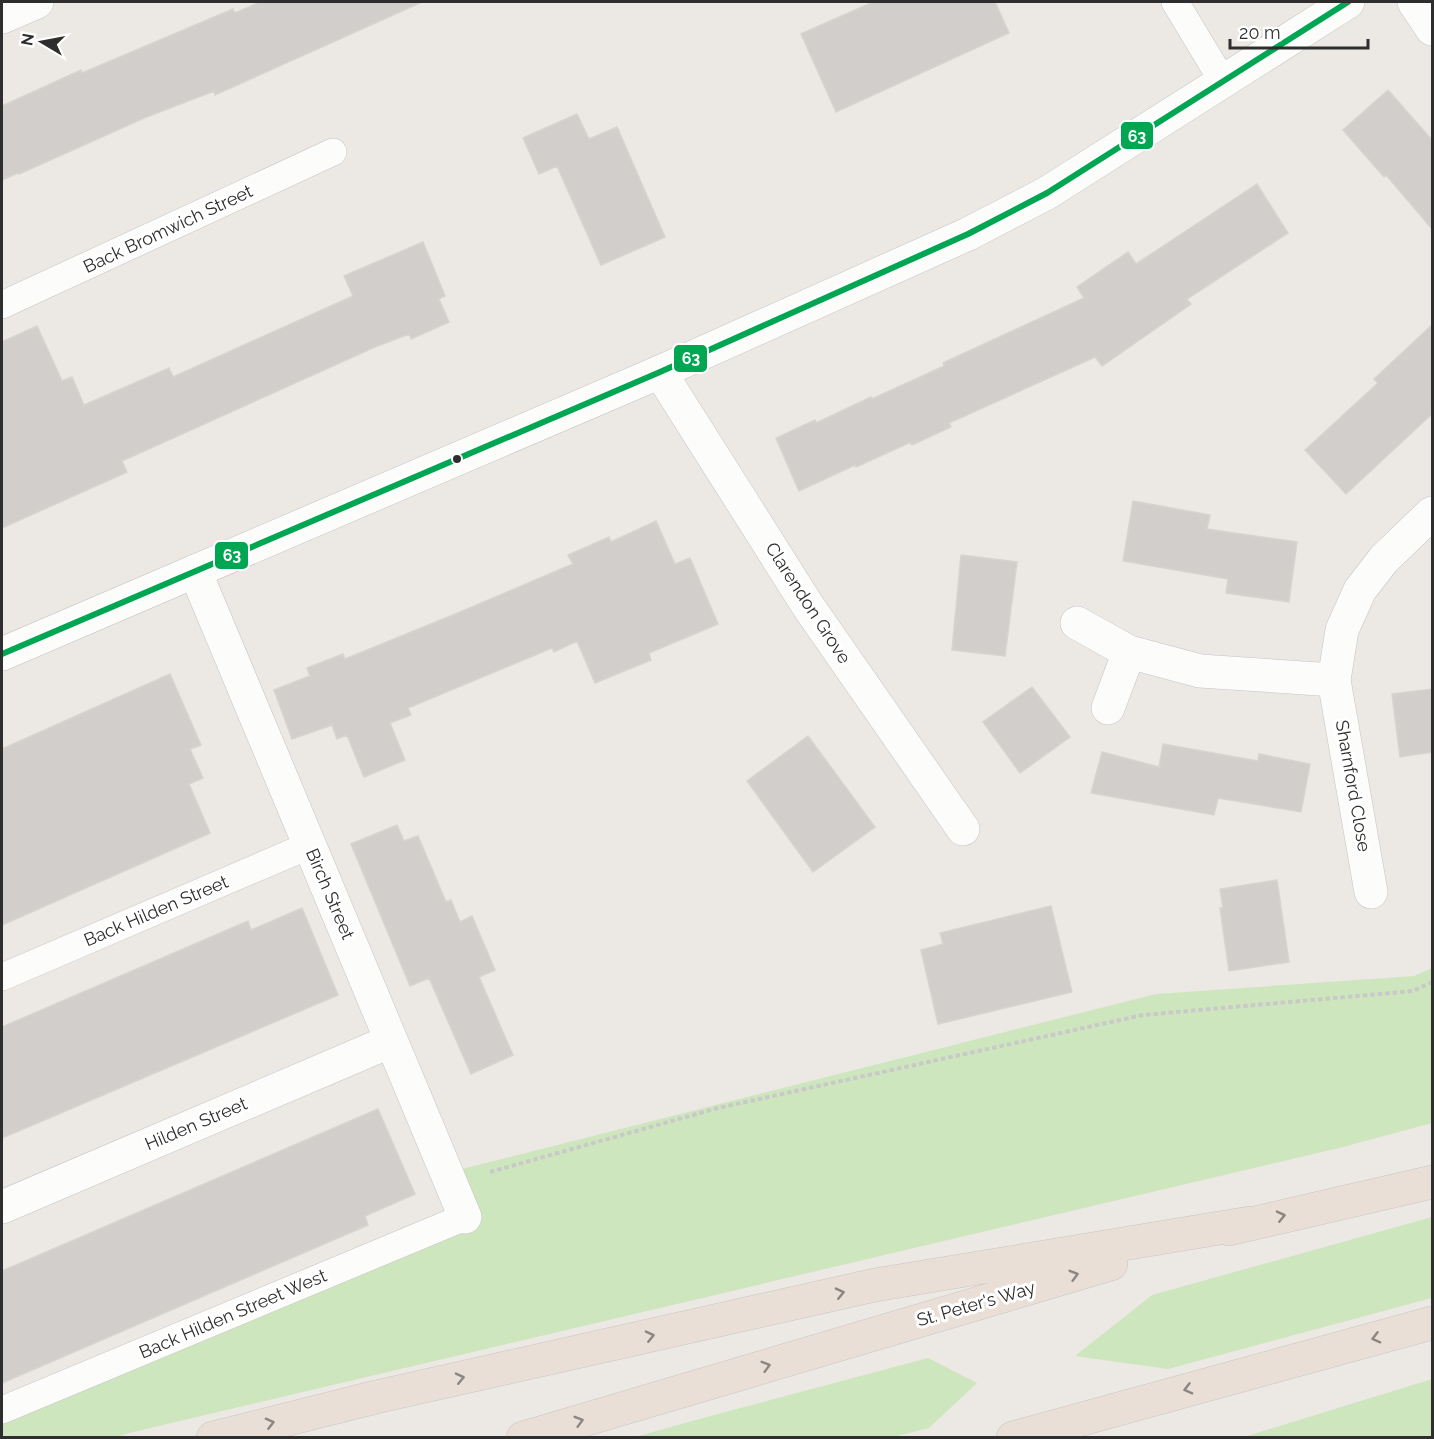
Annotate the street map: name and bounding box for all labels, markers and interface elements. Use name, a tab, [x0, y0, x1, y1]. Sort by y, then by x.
north arrow	[12, 12, 72, 72]
scale bar	[1230, 12, 1368, 50]
text: 20 m	[1239, 22, 1281, 43]
text: N	[17, 32, 38, 47]
line badge: 63	[1120, 121, 1154, 150]
text: 63	[1128, 127, 1146, 146]
street label: Back Bromwich Street	[80, 180, 256, 277]
line badge: 63	[673, 344, 708, 373]
text: 63	[682, 349, 700, 368]
unlabelled marker	[451, 453, 463, 465]
street label: Clarendon Grove	[761, 538, 856, 668]
line badge: 63	[214, 541, 249, 570]
text: 63	[223, 546, 241, 565]
street label: Sharnford Close	[1332, 718, 1375, 854]
street label: Birch Street	[302, 845, 359, 942]
street label: Back Hilden Street	[81, 871, 231, 950]
street label: Hilden Street	[142, 1093, 250, 1154]
one-way arrow	[1276, 1210, 1286, 1223]
street label: Back Hilden Street West	[136, 1264, 330, 1363]
one-way arrow	[1068, 1270, 1079, 1282]
street label: St. Peter's Way	[914, 1277, 1038, 1330]
one-way arrow	[835, 1287, 845, 1300]
one-way arrow	[645, 1330, 655, 1343]
one-way arrow	[1371, 1331, 1382, 1343]
one-way arrow	[760, 1361, 771, 1373]
one-way arrow	[454, 1372, 464, 1385]
one-way arrow	[1183, 1382, 1193, 1395]
one-way arrow	[573, 1416, 584, 1428]
one-way arrow	[265, 1418, 275, 1431]

